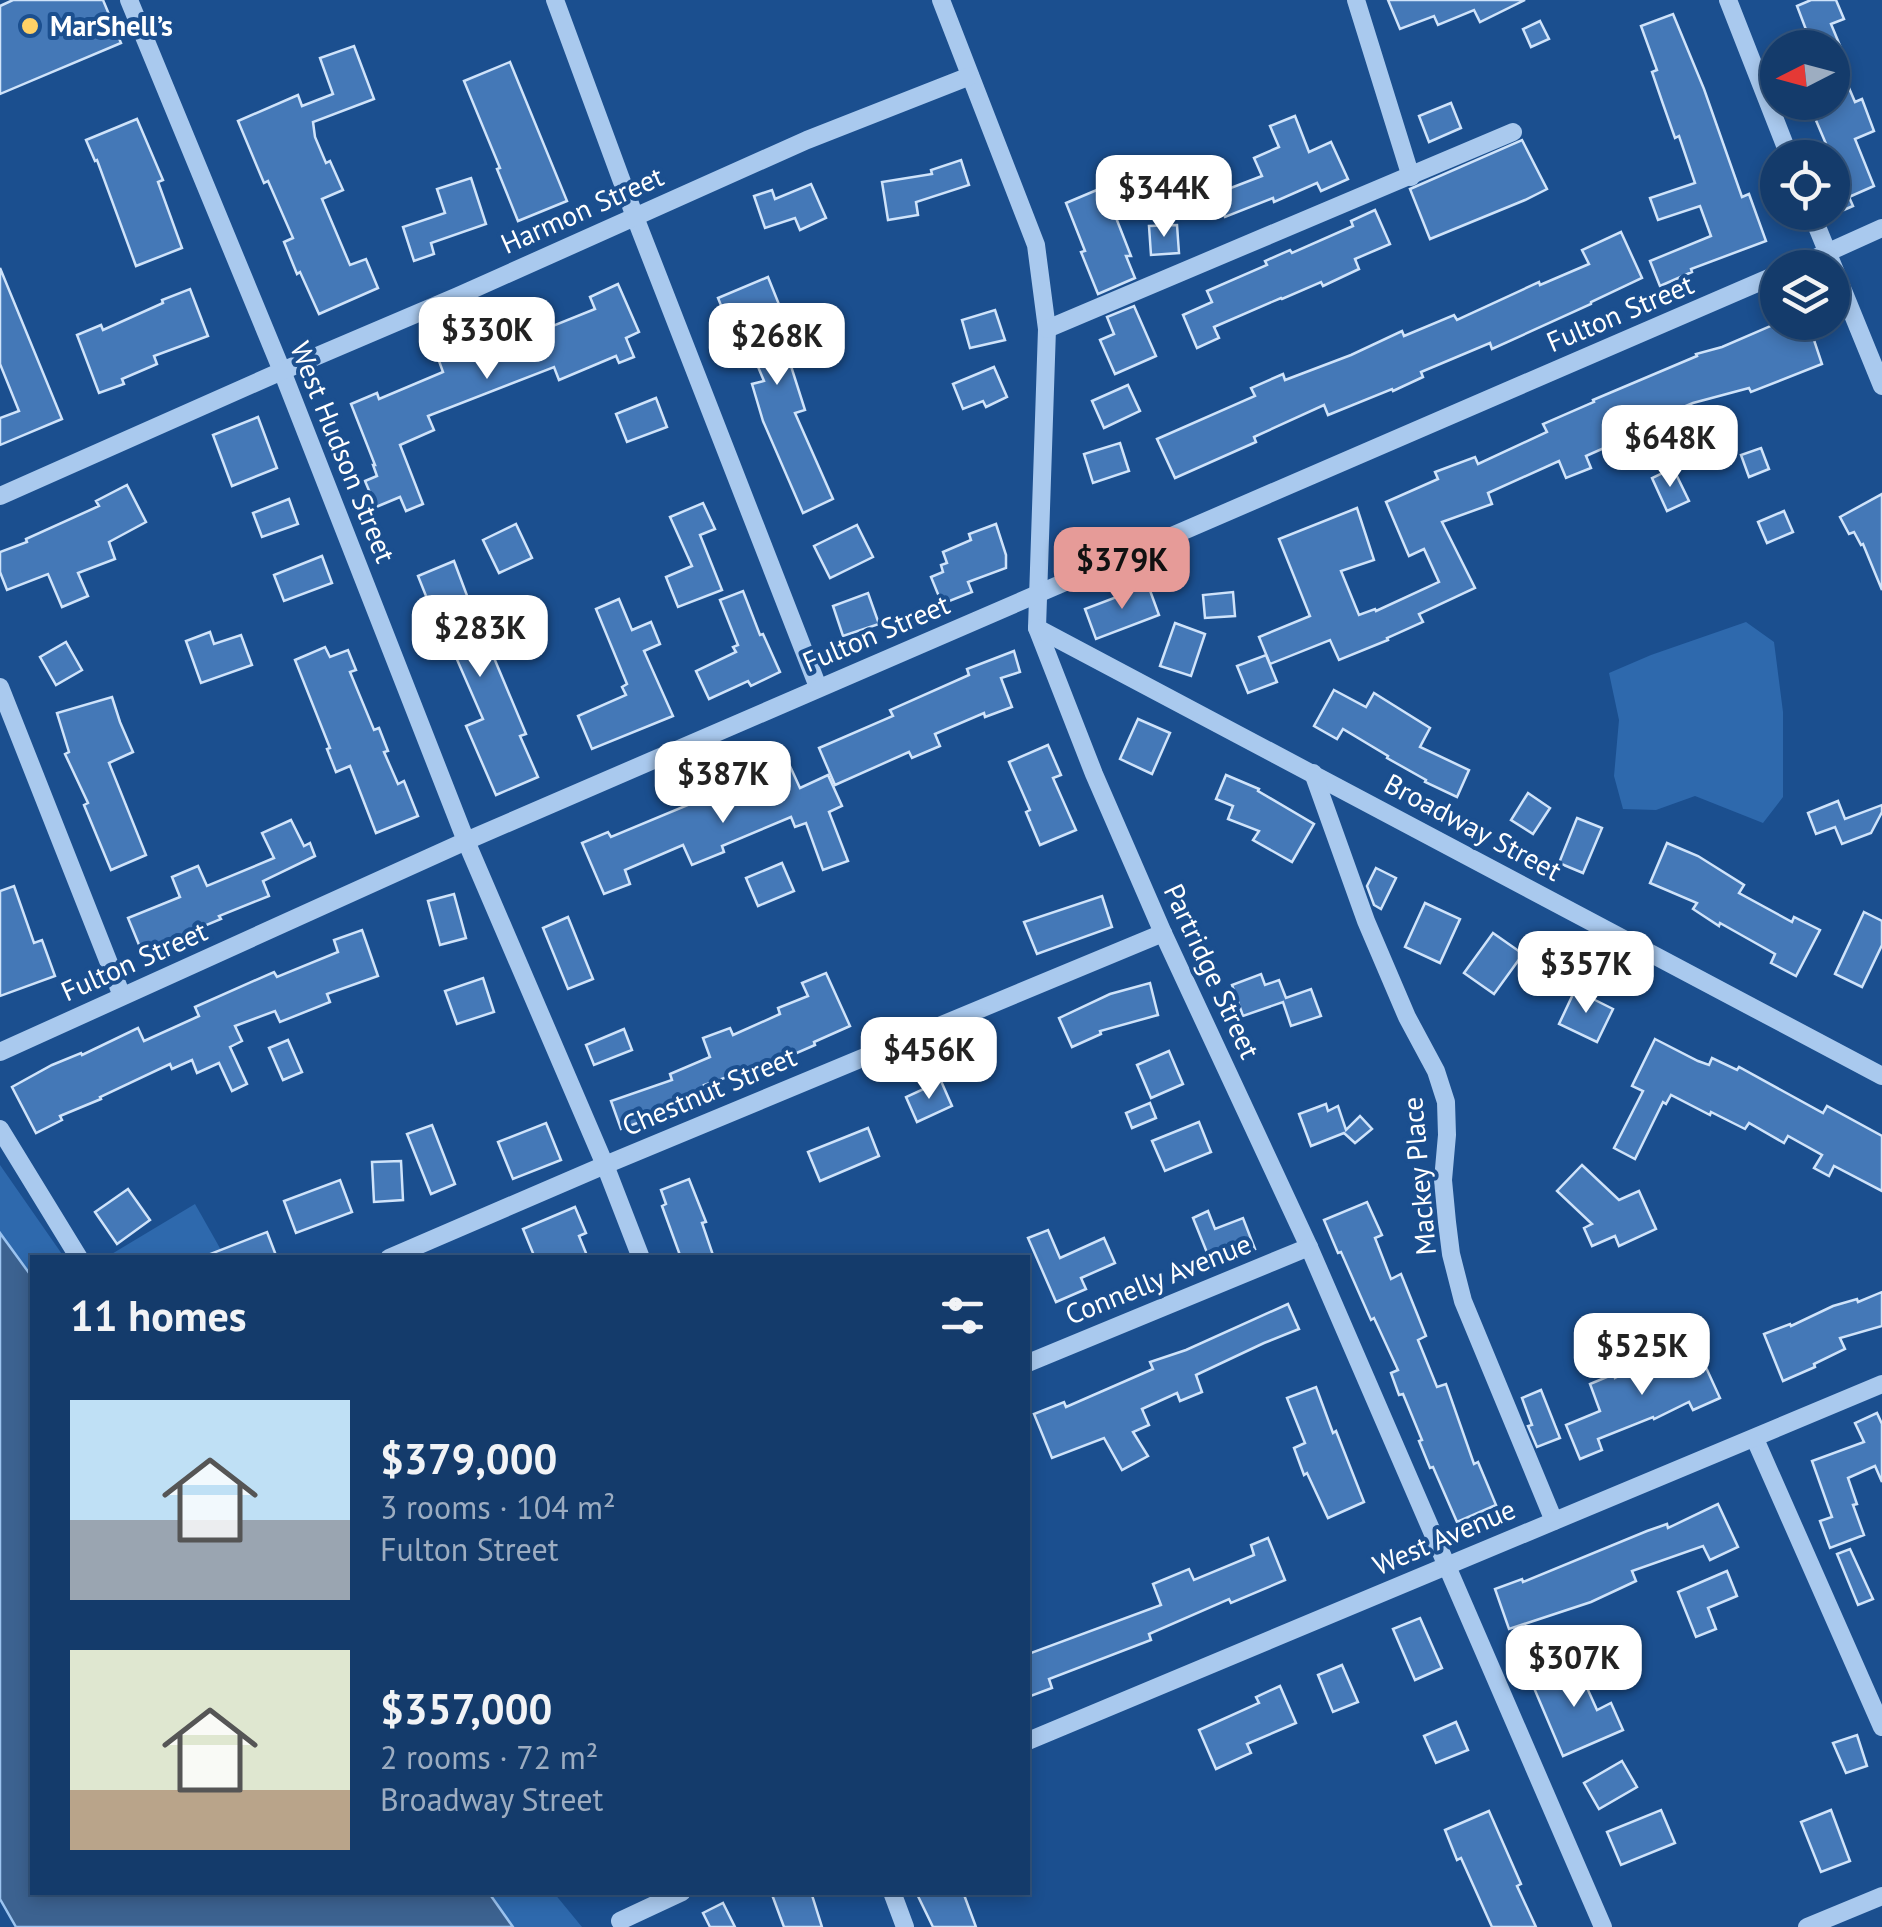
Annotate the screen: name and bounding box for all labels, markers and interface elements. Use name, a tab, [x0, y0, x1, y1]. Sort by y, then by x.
place label: MarShell’s	[50, 7, 173, 44]
marker: MarShell’s	[19, 15, 41, 37]
north arrow	[1760, 30, 1850, 120]
map controls	[1760, 30, 1850, 340]
button: locate	[1760, 140, 1850, 230]
pin: $344K	[1094, 155, 1234, 240]
street label: Harmon Street	[495, 157, 669, 262]
text: $344K	[1118, 166, 1210, 208]
button: layers	[1760, 250, 1850, 340]
street label: Fulton Street	[1541, 265, 1699, 360]
pin: $330K	[417, 297, 557, 382]
pin: $268K	[707, 303, 847, 388]
text: $330K	[441, 308, 533, 350]
text: $268K	[731, 314, 823, 356]
street label: West Hudson Street	[282, 336, 405, 568]
pin: $648K	[1600, 405, 1740, 490]
text: $648K	[1624, 416, 1716, 458]
pin: $379K	[1052, 527, 1192, 612]
text: $379K	[1076, 538, 1168, 580]
street label: Fulton Street	[797, 585, 955, 680]
pin: $283K	[410, 595, 550, 680]
text: $283K	[434, 606, 526, 648]
pin: $387K	[653, 741, 793, 826]
text: $387K	[677, 752, 769, 794]
street label: Broadway Street	[1378, 764, 1569, 889]
street label: Partridge Street	[1156, 877, 1269, 1065]
street label: Fulton Street	[55, 912, 213, 1009]
pin: $357K	[1516, 931, 1656, 1016]
text: $357K	[1540, 942, 1632, 984]
pin: $456K	[859, 1017, 999, 1102]
text: $456K	[883, 1028, 975, 1070]
street label: Chestnut Street	[616, 1037, 802, 1144]
street label: Mackey Place	[1393, 1095, 1444, 1257]
street label: Connelly Avenue	[1059, 1224, 1256, 1333]
text: 11 homes	[70, 1288, 247, 1343]
icon: filters	[935, 1288, 990, 1343]
pin: $525K	[1572, 1313, 1712, 1398]
text: $525K	[1596, 1324, 1688, 1366]
text: $379,000	[380, 1431, 557, 1486]
icon: home	[150, 1440, 270, 1560]
text: 3 rooms · 104 m²	[380, 1486, 616, 1528]
street label: West Avenue	[1367, 1490, 1521, 1583]
text: Fulton Street	[380, 1528, 559, 1570]
pin: $307K	[1504, 1625, 1644, 1710]
text: $307K	[1528, 1636, 1620, 1678]
text: $357,000	[380, 1681, 552, 1736]
icon: home	[150, 1690, 270, 1810]
text: 2 rooms · 72 m²	[380, 1736, 598, 1778]
text: Broadway Street	[380, 1778, 603, 1820]

